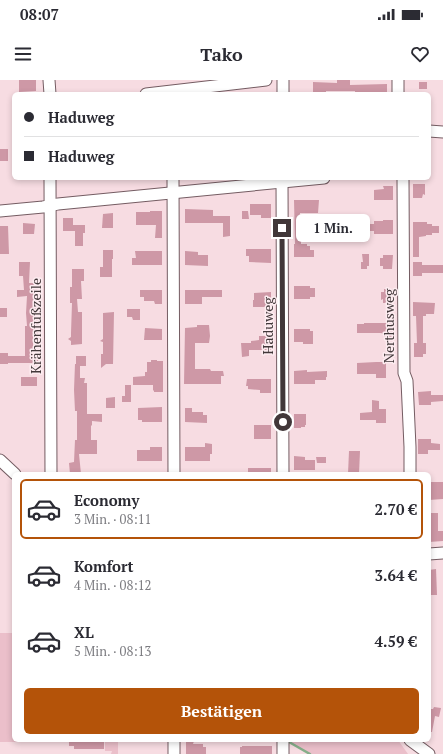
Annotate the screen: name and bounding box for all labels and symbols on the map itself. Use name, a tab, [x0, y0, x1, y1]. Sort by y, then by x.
callout: 1 Min.	[296, 214, 370, 242]
route end	[273, 219, 291, 237]
street label: Krähenfußzeile	[26, 278, 45, 374]
street label: Nerthusweg	[379, 288, 398, 363]
street label: Haduweg	[258, 297, 277, 355]
route start	[274, 413, 292, 431]

